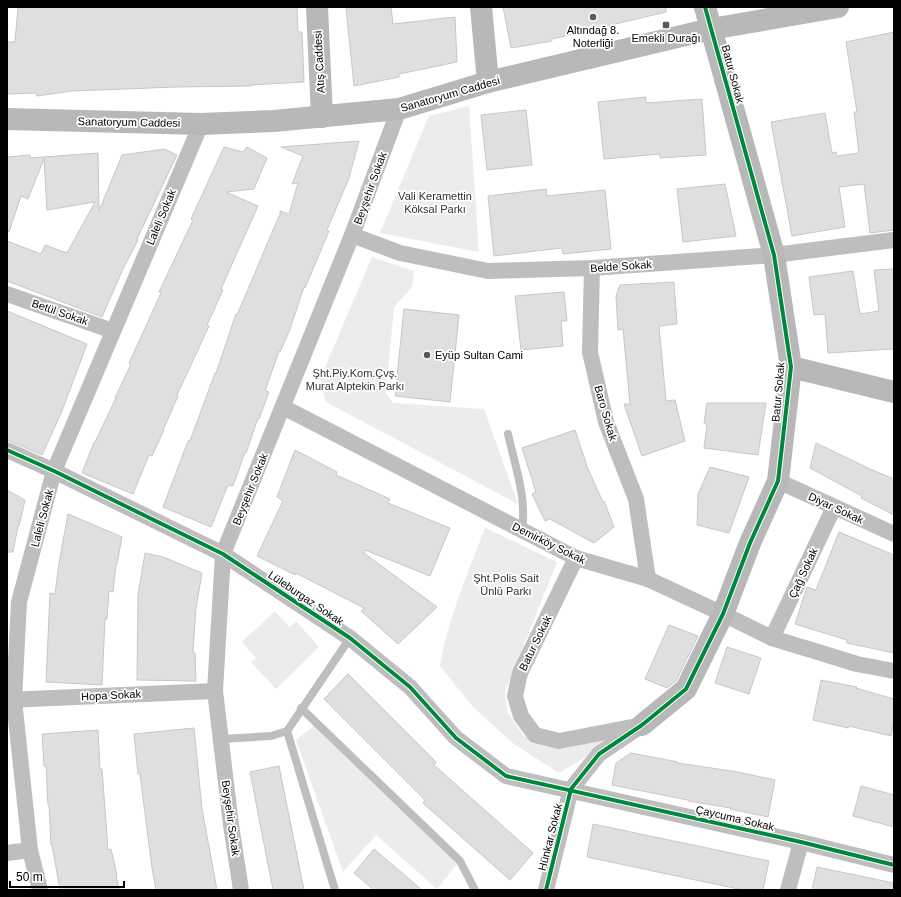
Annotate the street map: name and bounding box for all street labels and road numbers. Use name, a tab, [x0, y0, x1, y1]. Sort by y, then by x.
street label: Atış Caddesi	[311, 31, 327, 93]
street label: Batur Sokak	[719, 44, 747, 105]
street label: Sanatoryum Caddesi	[399, 74, 501, 114]
street label: Sanatoryum Caddesi	[78, 115, 180, 129]
street label: Beyşehir Sokak	[351, 150, 389, 226]
street label: Laleli Sokak	[144, 187, 178, 247]
street label: Belde Sokak	[590, 258, 653, 274]
street label: Betül Sokak	[30, 297, 90, 327]
street label: Batur Sokak	[769, 361, 787, 422]
street label: Baro Sokak	[592, 384, 620, 442]
street label: Beyşehir Sokak	[230, 451, 270, 527]
street label: Laleli Sokak	[29, 487, 56, 548]
street label: Diyar Sokak	[807, 490, 866, 526]
street label: Demirköy Sokak	[510, 520, 588, 566]
street label: Çağ Sokak	[786, 546, 820, 600]
street label: Lüleburgaz Sokak	[266, 568, 346, 628]
street label: Batur Sokak	[516, 613, 554, 673]
street label: Hopa Sokak	[81, 687, 142, 703]
street label: Beyşehir Sokak	[220, 779, 242, 857]
street label: Hünkar Sokak	[536, 802, 564, 872]
street label: Çaycuma Sokak	[695, 803, 776, 833]

